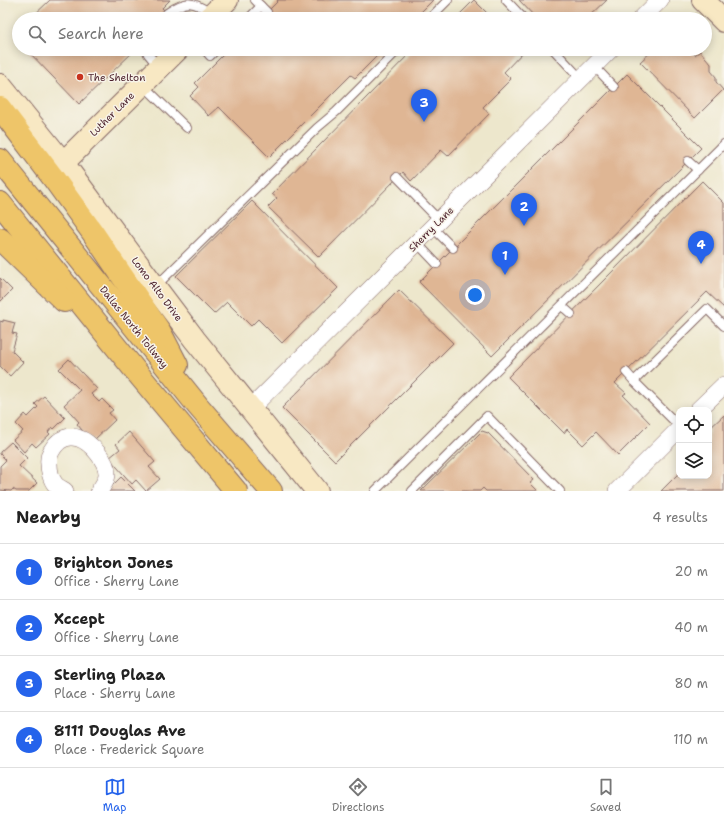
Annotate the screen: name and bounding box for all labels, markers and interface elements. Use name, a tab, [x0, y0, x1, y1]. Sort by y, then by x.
search box	[12, 12, 712, 56]
icon: search	[26, 23, 48, 45]
text: Search here	[58, 24, 144, 44]
place label: The Shelton	[88, 71, 145, 84]
marker: The Shelton	[75, 72, 85, 82]
street label: Luther Lane	[87, 89, 137, 139]
pin: 3	[411, 89, 437, 122]
pin: 2	[511, 193, 537, 226]
street label: Sherry Lane	[406, 203, 457, 254]
pin: 4	[688, 231, 714, 264]
pin: 1	[492, 242, 518, 275]
street label: Lomo Alto Drive	[128, 254, 186, 324]
street label: Dallas North Tollway	[97, 283, 171, 371]
your location	[465, 285, 485, 305]
map controls	[676, 407, 712, 479]
button: locate	[676, 407, 712, 443]
button: layers	[676, 443, 712, 479]
text: Nearby	[16, 506, 81, 528]
text: 4 results	[652, 509, 708, 526]
text: Brighton Jones	[54, 553, 173, 573]
text: 1	[26, 563, 32, 580]
text: 20 m	[675, 563, 708, 580]
text: Office · Sherry Lane	[54, 573, 179, 590]
text: Xccept	[54, 609, 105, 629]
text: 2	[24, 619, 34, 636]
text: 40 m	[674, 619, 708, 636]
text: Office · Sherry Lane	[54, 629, 179, 646]
text: Sterling Plaza	[54, 665, 165, 685]
text: 3	[24, 675, 34, 692]
text: 80 m	[674, 675, 708, 692]
text: Place · Sherry Lane	[54, 685, 176, 702]
text: 8111 Douglas Ave	[54, 721, 186, 741]
text: 4	[24, 731, 34, 748]
text: 110 m	[673, 731, 708, 748]
text: Place · Frederick Square	[54, 741, 204, 758]
tab: Map	[103, 776, 126, 815]
tab: Directions	[332, 776, 384, 815]
tab: Saved	[590, 776, 621, 815]

